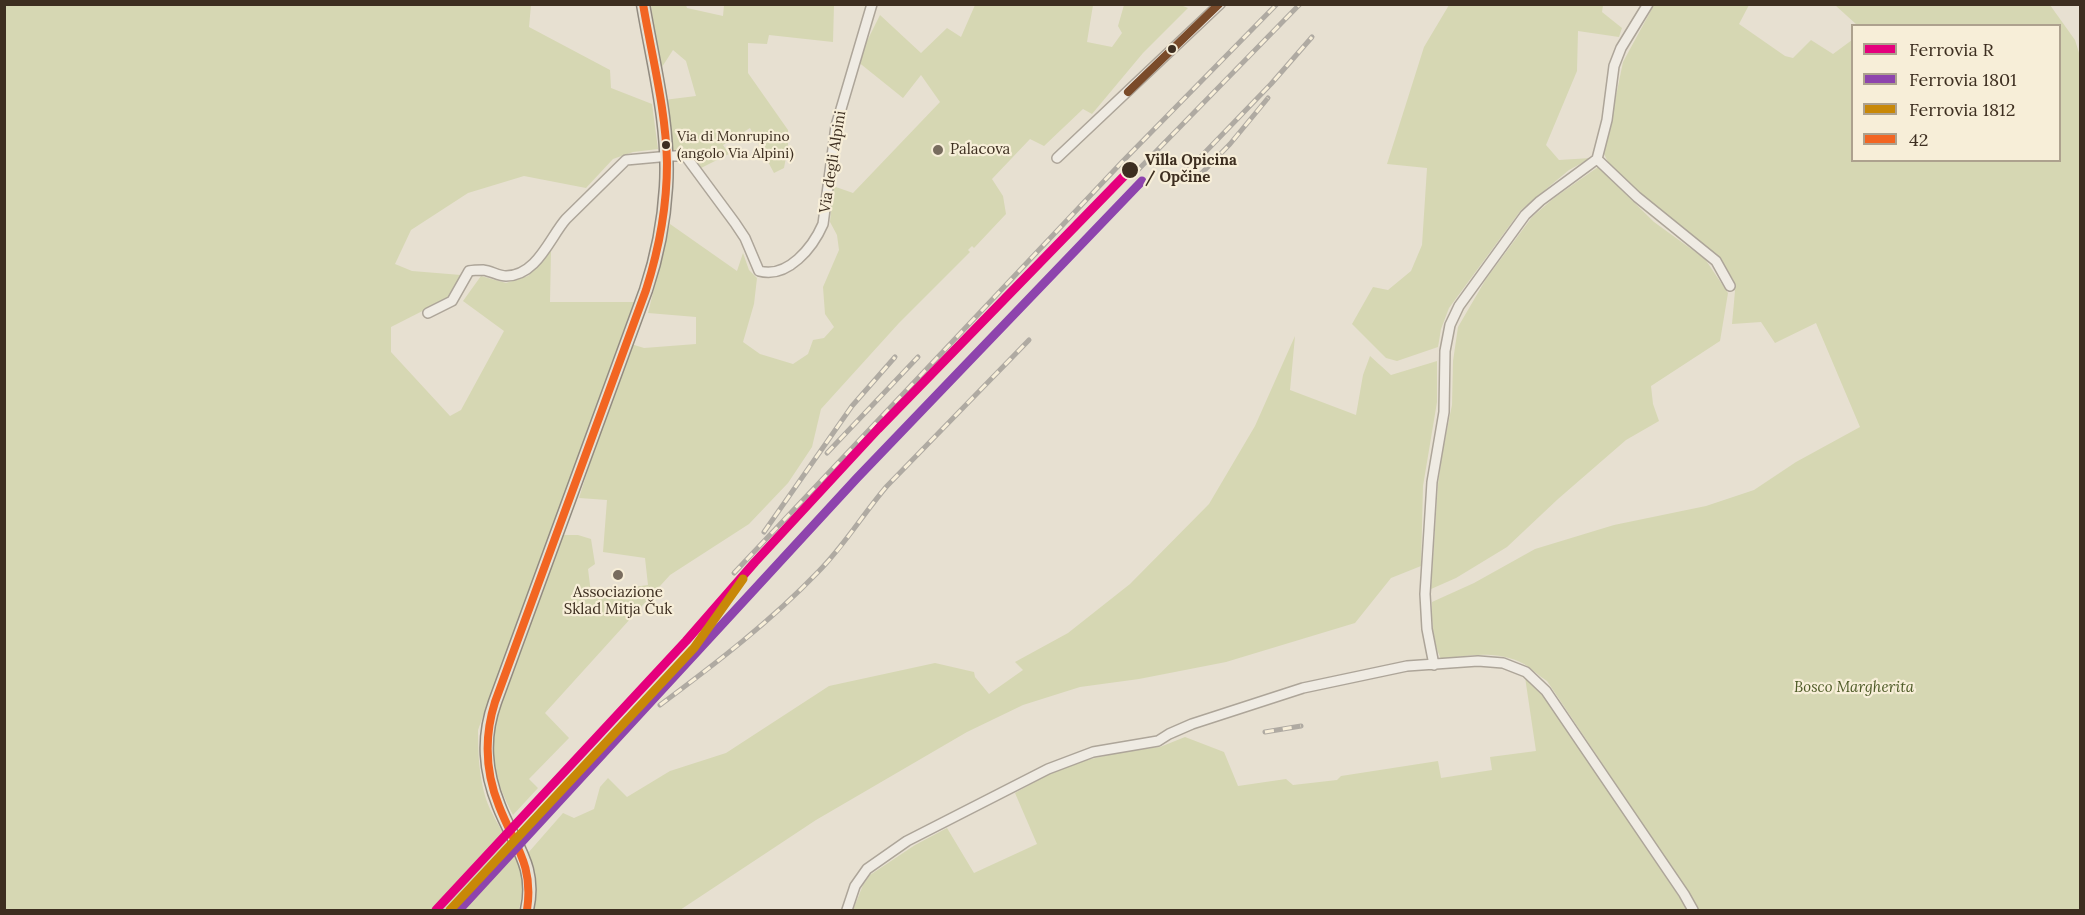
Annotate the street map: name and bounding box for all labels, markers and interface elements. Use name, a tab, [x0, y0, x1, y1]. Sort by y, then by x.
legend	[1851, 24, 2061, 162]
text: Ferrovia R	[1909, 38, 1994, 61]
unlabelled marker	[1166, 43, 1178, 55]
text: Ferrovia 1801	[1909, 68, 2017, 91]
text: Ferrovia 1812	[1909, 98, 2015, 121]
street label: Via degli Alpini	[816, 110, 850, 214]
text: 42	[1909, 128, 1928, 151]
place label: Via di Monrupino (angolo Via Alpini)	[677, 129, 794, 162]
marker: Via di Monrupino (angolo Via Alpini)	[660, 139, 672, 151]
place label: Palacova	[950, 141, 1010, 159]
marker: Palacova	[931, 143, 945, 157]
place label: Villa Opicina / Opčine	[1145, 152, 1237, 187]
marker: Villa Opicina / Opčine	[1120, 160, 1140, 180]
marker: Associazione Sklad Mitja Čuk	[611, 568, 625, 582]
place label: Associazione Sklad Mitja Čuk	[564, 584, 672, 619]
park label: Bosco Margherita	[1794, 679, 1914, 697]

